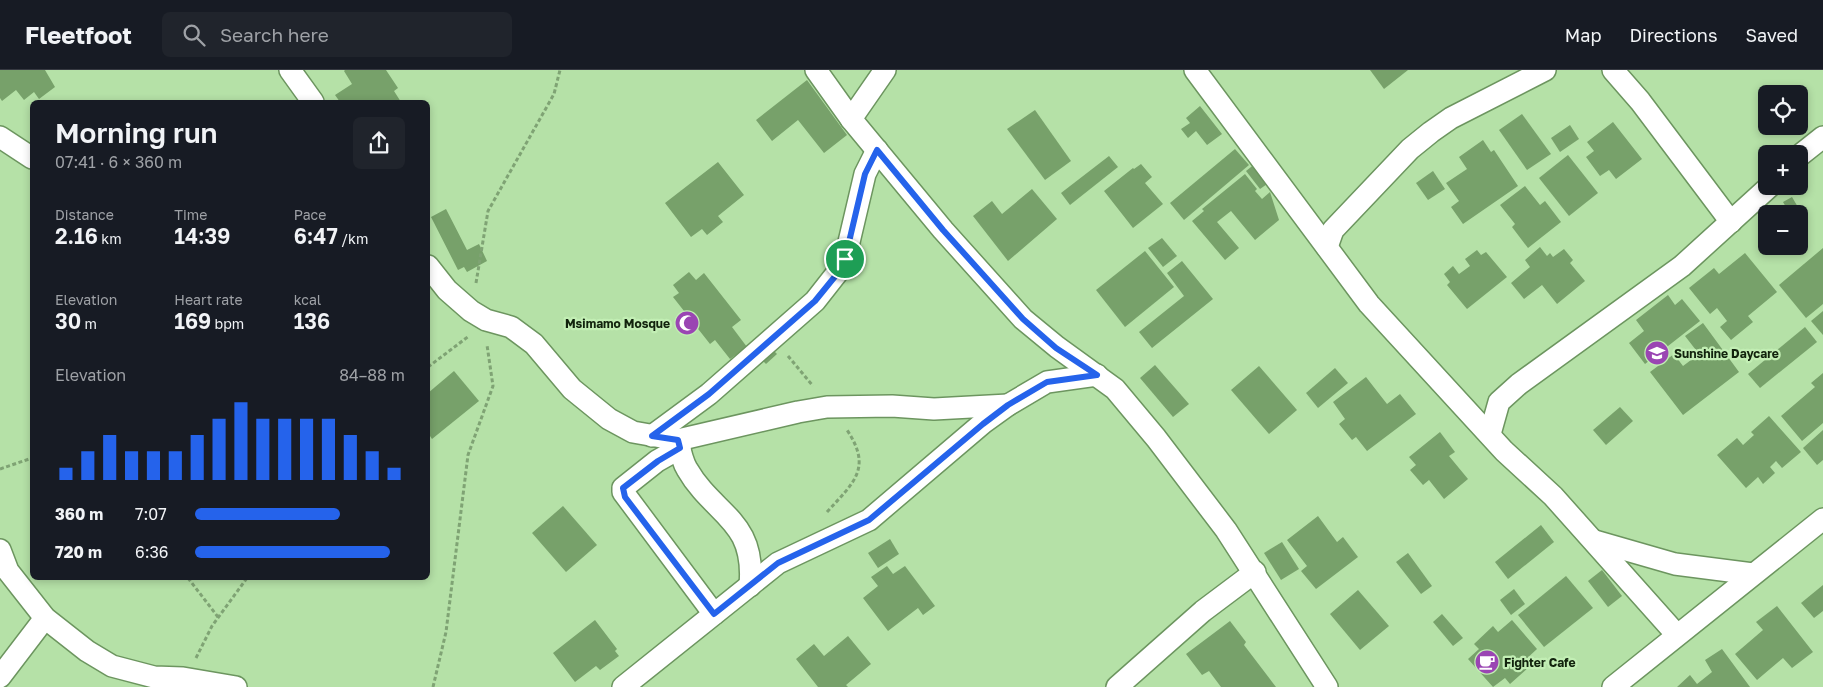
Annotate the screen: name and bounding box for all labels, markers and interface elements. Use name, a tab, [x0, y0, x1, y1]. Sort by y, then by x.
search box	[162, 12, 512, 57]
text: Fleetfoot	[25, 20, 132, 49]
icon: search	[180, 21, 208, 49]
text: Search here	[220, 23, 329, 46]
text: Map	[1565, 24, 1601, 46]
text: Directions	[1629, 24, 1717, 46]
text: Saved	[1745, 24, 1798, 46]
map controls	[1758, 85, 1808, 255]
button: locate	[1758, 85, 1808, 135]
text: Morning run	[55, 116, 218, 149]
button: share	[353, 117, 405, 169]
button: +	[1758, 145, 1808, 195]
text: 07:41 · 6 × 360 m	[55, 152, 182, 172]
button: −	[1758, 205, 1808, 255]
text: Distance	[55, 206, 114, 223]
text: Time	[174, 206, 207, 223]
text: Pace	[294, 206, 326, 223]
text: 2.16	[55, 223, 98, 249]
text: 14:39	[174, 223, 230, 249]
text: 6:47	[294, 223, 338, 249]
text: km	[98, 230, 122, 247]
text: /km	[338, 230, 368, 247]
pin	[824, 238, 866, 280]
icon: arrive	[831, 245, 859, 273]
text: Elevation	[55, 291, 117, 308]
text: Heart rate	[174, 291, 243, 308]
text: kcal	[294, 291, 321, 308]
text: 30	[55, 308, 81, 334]
text: 169	[174, 308, 211, 334]
text: 136	[294, 308, 330, 334]
mosque icon: Msimamo Mosque	[674, 310, 700, 336]
text: m	[81, 315, 97, 332]
text: bpm	[211, 315, 244, 332]
place label: Msimamo Mosque	[565, 316, 670, 331]
school or university icon: Sunshine Daycare	[1644, 340, 1670, 366]
place label: Sunshine Daycare	[1674, 346, 1779, 361]
text: Elevation	[55, 365, 126, 385]
text: 84–88 m	[339, 365, 405, 385]
text: 360 m	[55, 504, 103, 524]
text: 7:07	[135, 504, 167, 524]
text: 720 m	[55, 542, 102, 562]
text: 6:36	[135, 542, 169, 562]
cafe icon: Fighter Cafe	[1474, 649, 1500, 675]
place label: Fighter Cafe	[1504, 655, 1576, 670]

